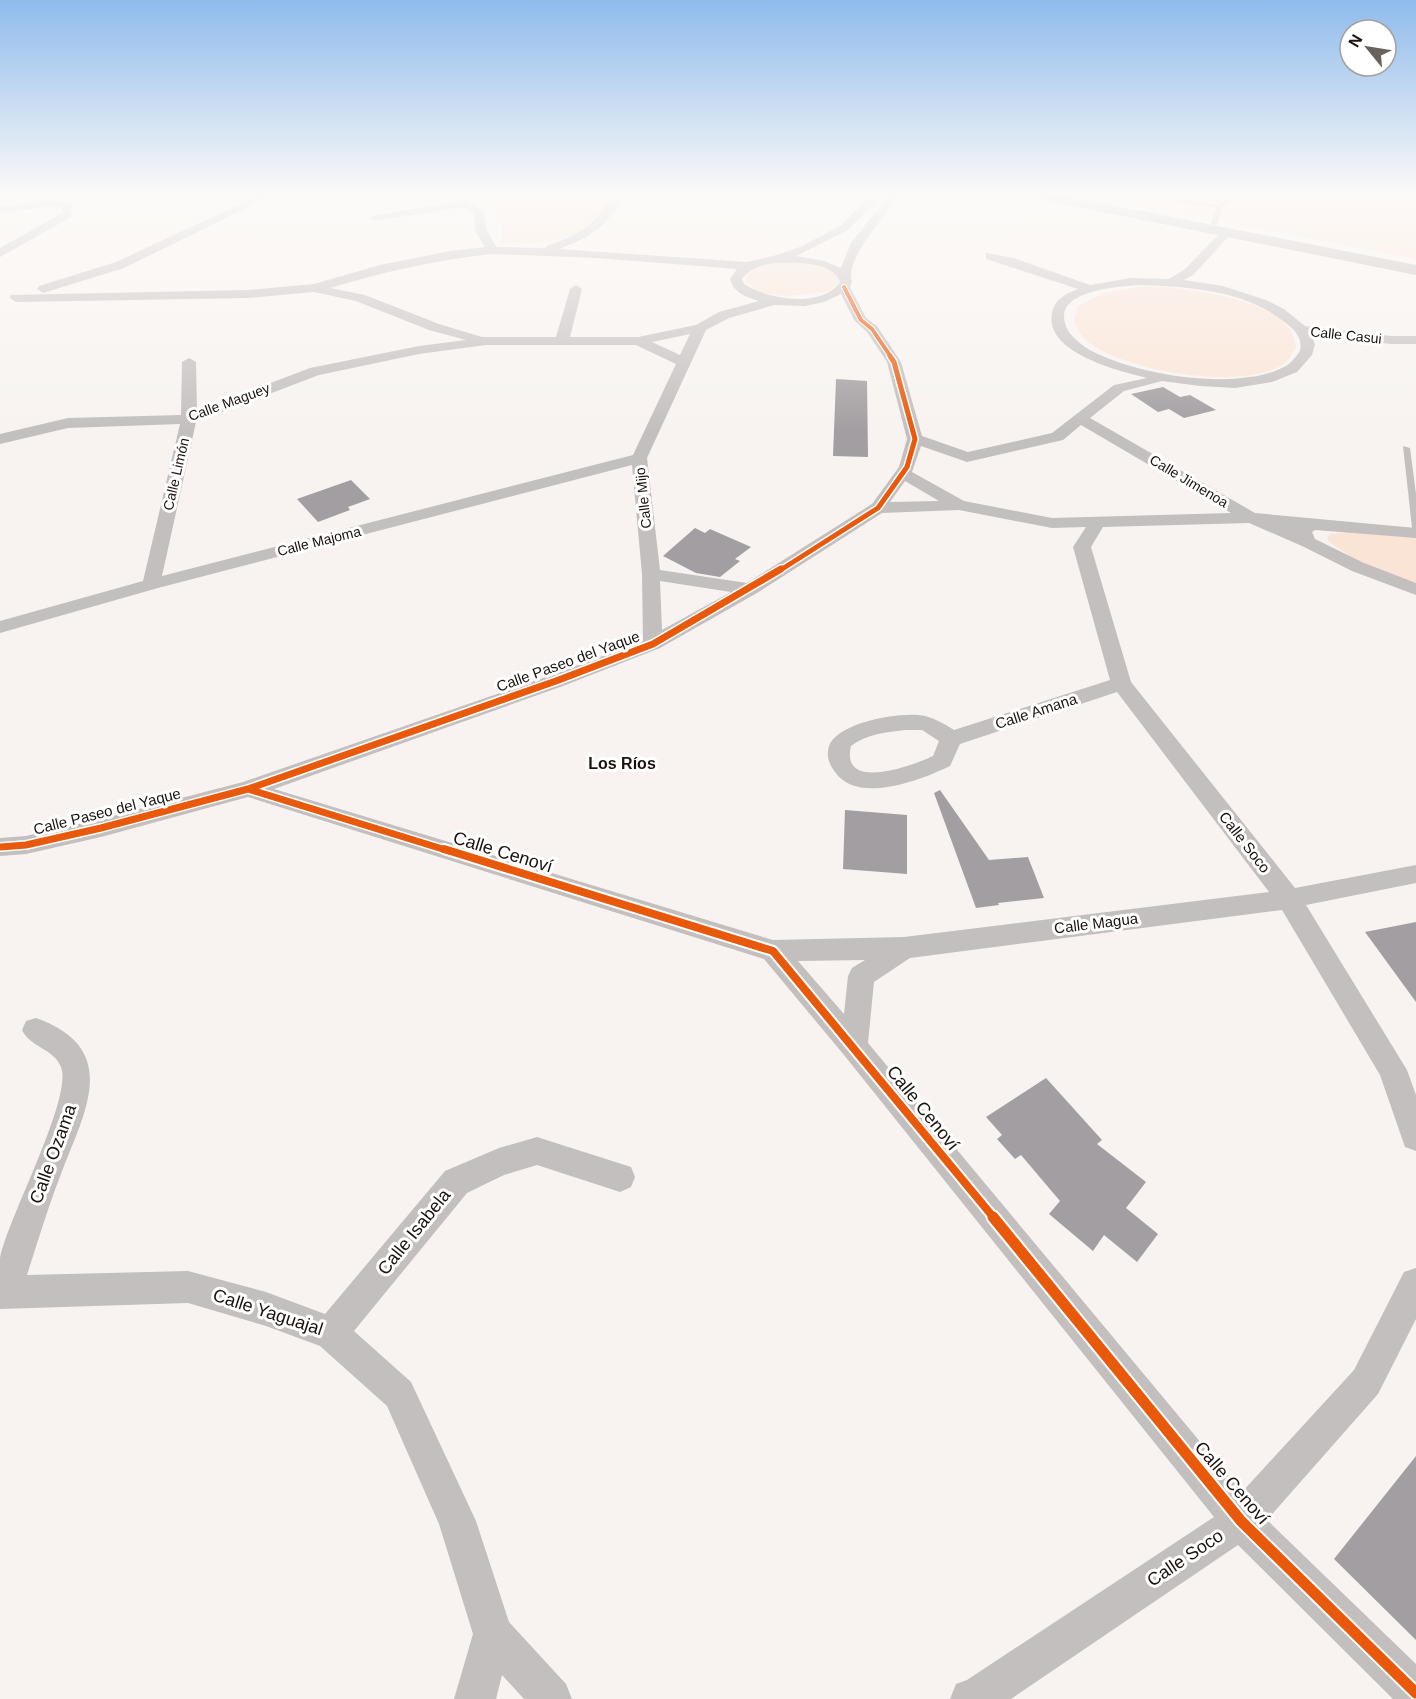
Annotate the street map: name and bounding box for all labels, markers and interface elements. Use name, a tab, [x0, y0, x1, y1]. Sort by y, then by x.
north arrow	[1338, 18, 1398, 78]
text: N	[1345, 31, 1366, 50]
street label: Calle Casui	[1310, 323, 1382, 347]
street label: Calle Maguey	[186, 380, 272, 424]
street label: Calle Limón	[160, 436, 192, 512]
street label: Calle Jimenoa	[1147, 451, 1231, 511]
street label: Calle Mijo	[632, 466, 654, 529]
street label: Calle Majoma	[276, 523, 363, 559]
street label: Calle Paseo del Yaque	[494, 627, 642, 695]
street label: Calle Amana	[993, 690, 1080, 732]
district label: Los Ríos	[588, 755, 656, 772]
street label: Calle Paseo del Yaque	[32, 784, 182, 838]
street label: Calle Soco	[1216, 808, 1274, 876]
street label: Calle Cenoví	[451, 827, 555, 877]
street label: Calle Magua	[1053, 909, 1139, 937]
street label: Calle Cenoví	[883, 1062, 963, 1154]
street label: Calle Ozama	[26, 1101, 81, 1206]
street label: Calle Isabela	[373, 1185, 455, 1279]
street label: Calle Yaguajal	[210, 1285, 326, 1339]
street label: Calle Cenoví	[1191, 1438, 1273, 1528]
street label: Calle Soco	[1143, 1525, 1227, 1591]

